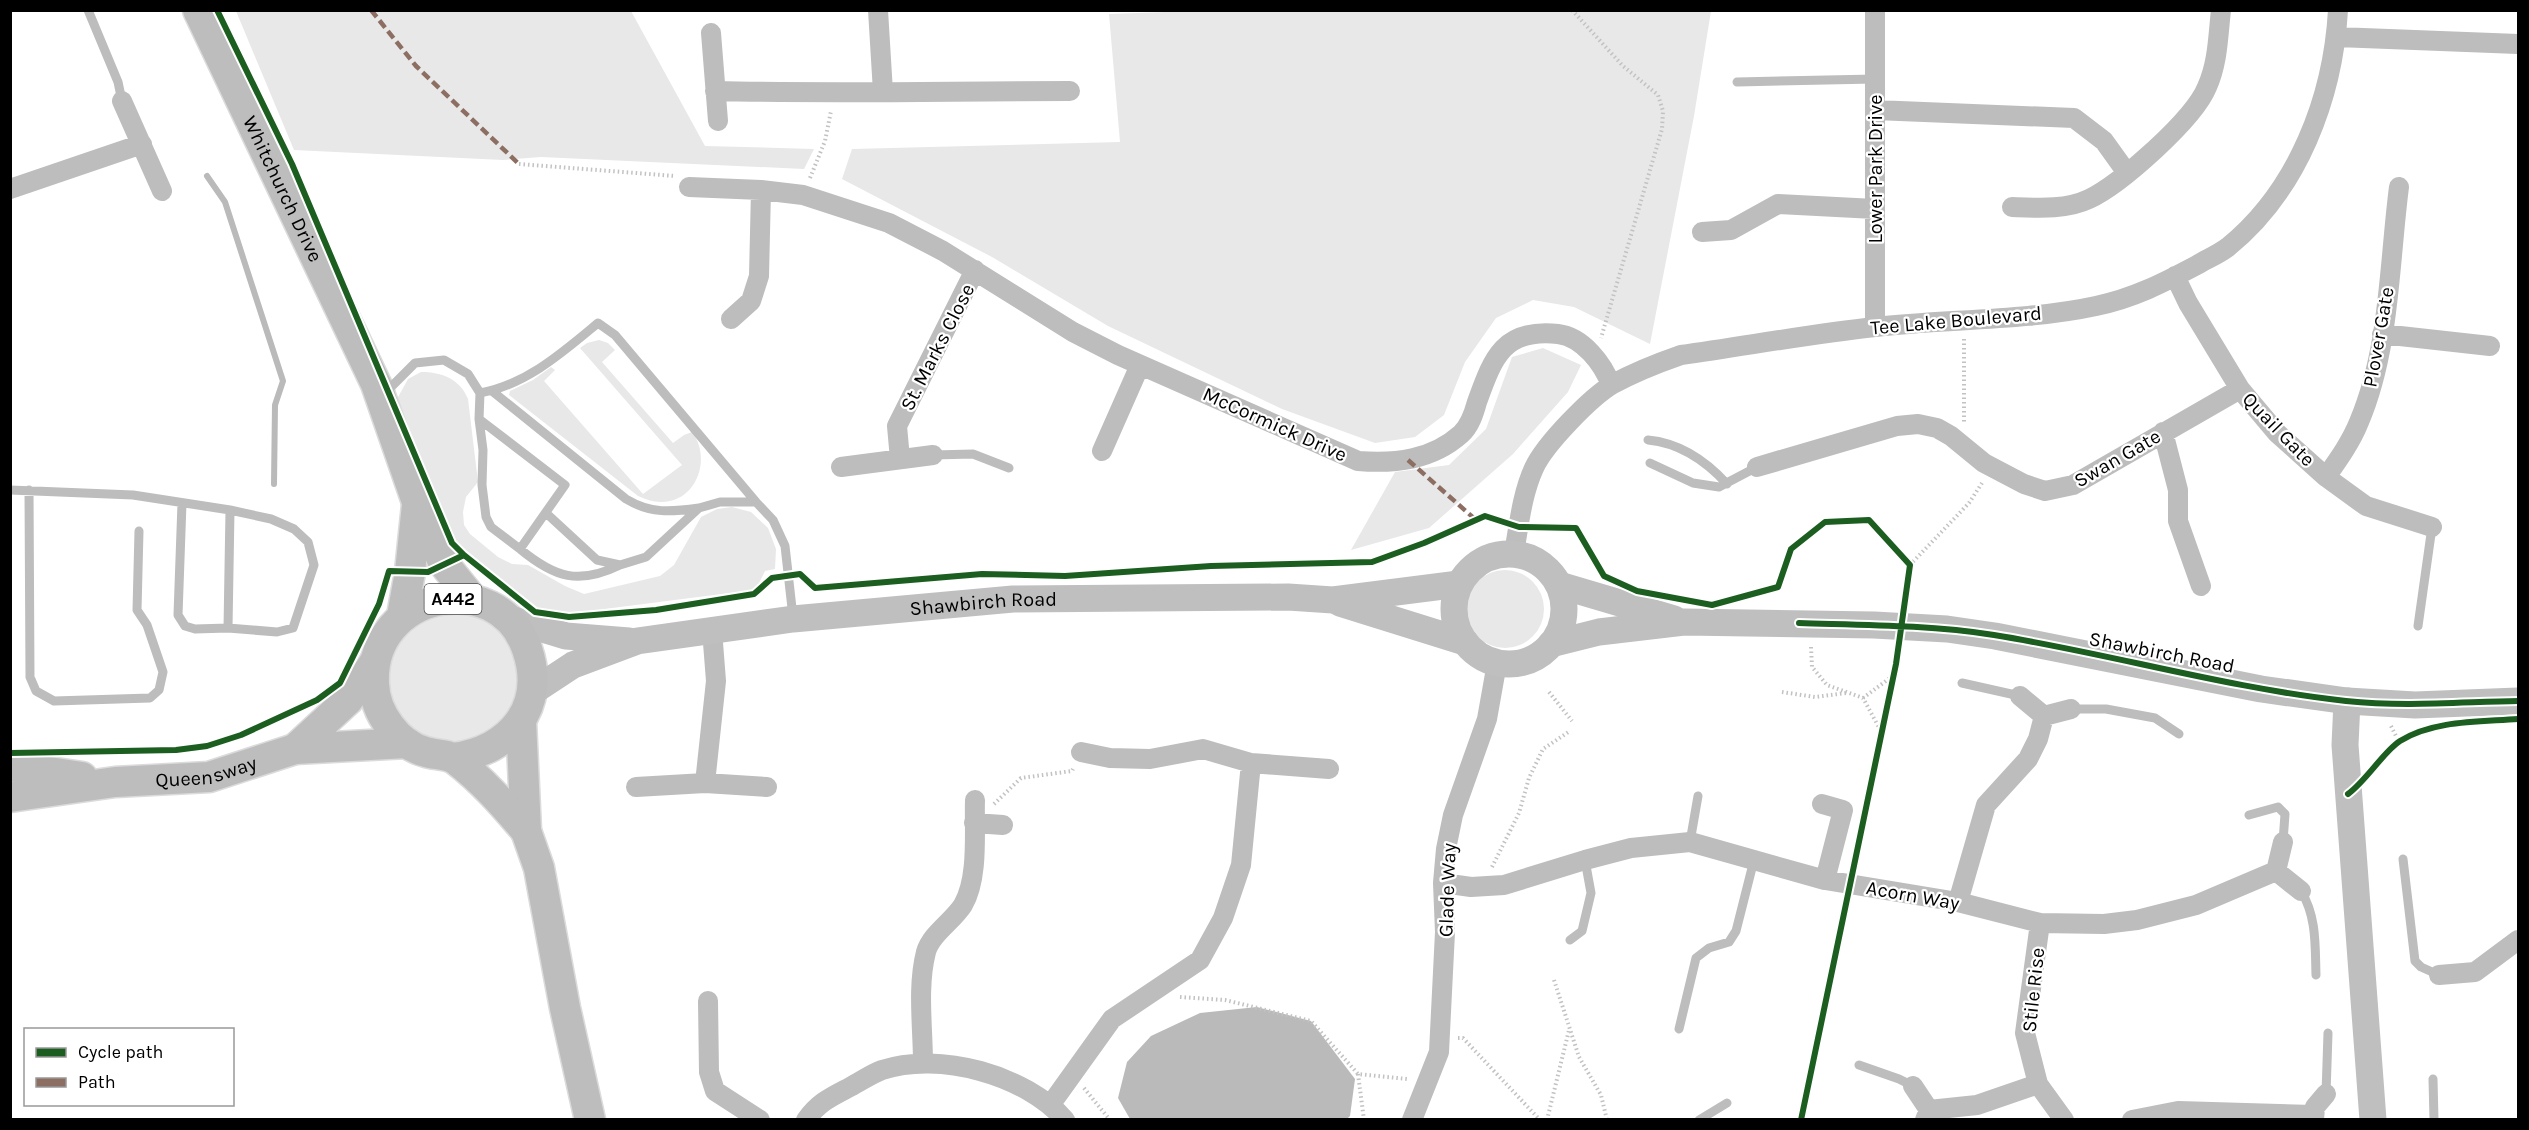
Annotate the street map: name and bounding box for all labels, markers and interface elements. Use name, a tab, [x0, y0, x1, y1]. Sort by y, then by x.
street label: Lower Park Drive	[1864, 94, 1887, 244]
street label: Whitchurch Drive	[238, 112, 327, 266]
street label: St. Marks Close	[896, 280, 979, 414]
street label: Plover Gate	[2358, 285, 2399, 389]
street label: Tee Lake Boulevard	[1869, 302, 2043, 339]
street label: McCormick Drive	[1199, 382, 1350, 467]
street label: Quail Gate	[2238, 387, 2320, 471]
street label: Swan Gate	[2070, 424, 2165, 492]
road number: A442	[424, 584, 482, 614]
street label: Shawbirch Road	[909, 588, 1057, 620]
street label: Shawbirch Road	[2087, 627, 2237, 678]
street label: Queensway	[155, 751, 260, 792]
street label: Glade Way	[1434, 843, 1461, 937]
street label: Acorn Way	[1864, 876, 1961, 915]
street label: Stile Rise	[2018, 946, 2049, 1034]
legend	[24, 1028, 234, 1106]
text: Cycle path	[78, 1041, 163, 1063]
text: Path	[78, 1071, 116, 1093]

